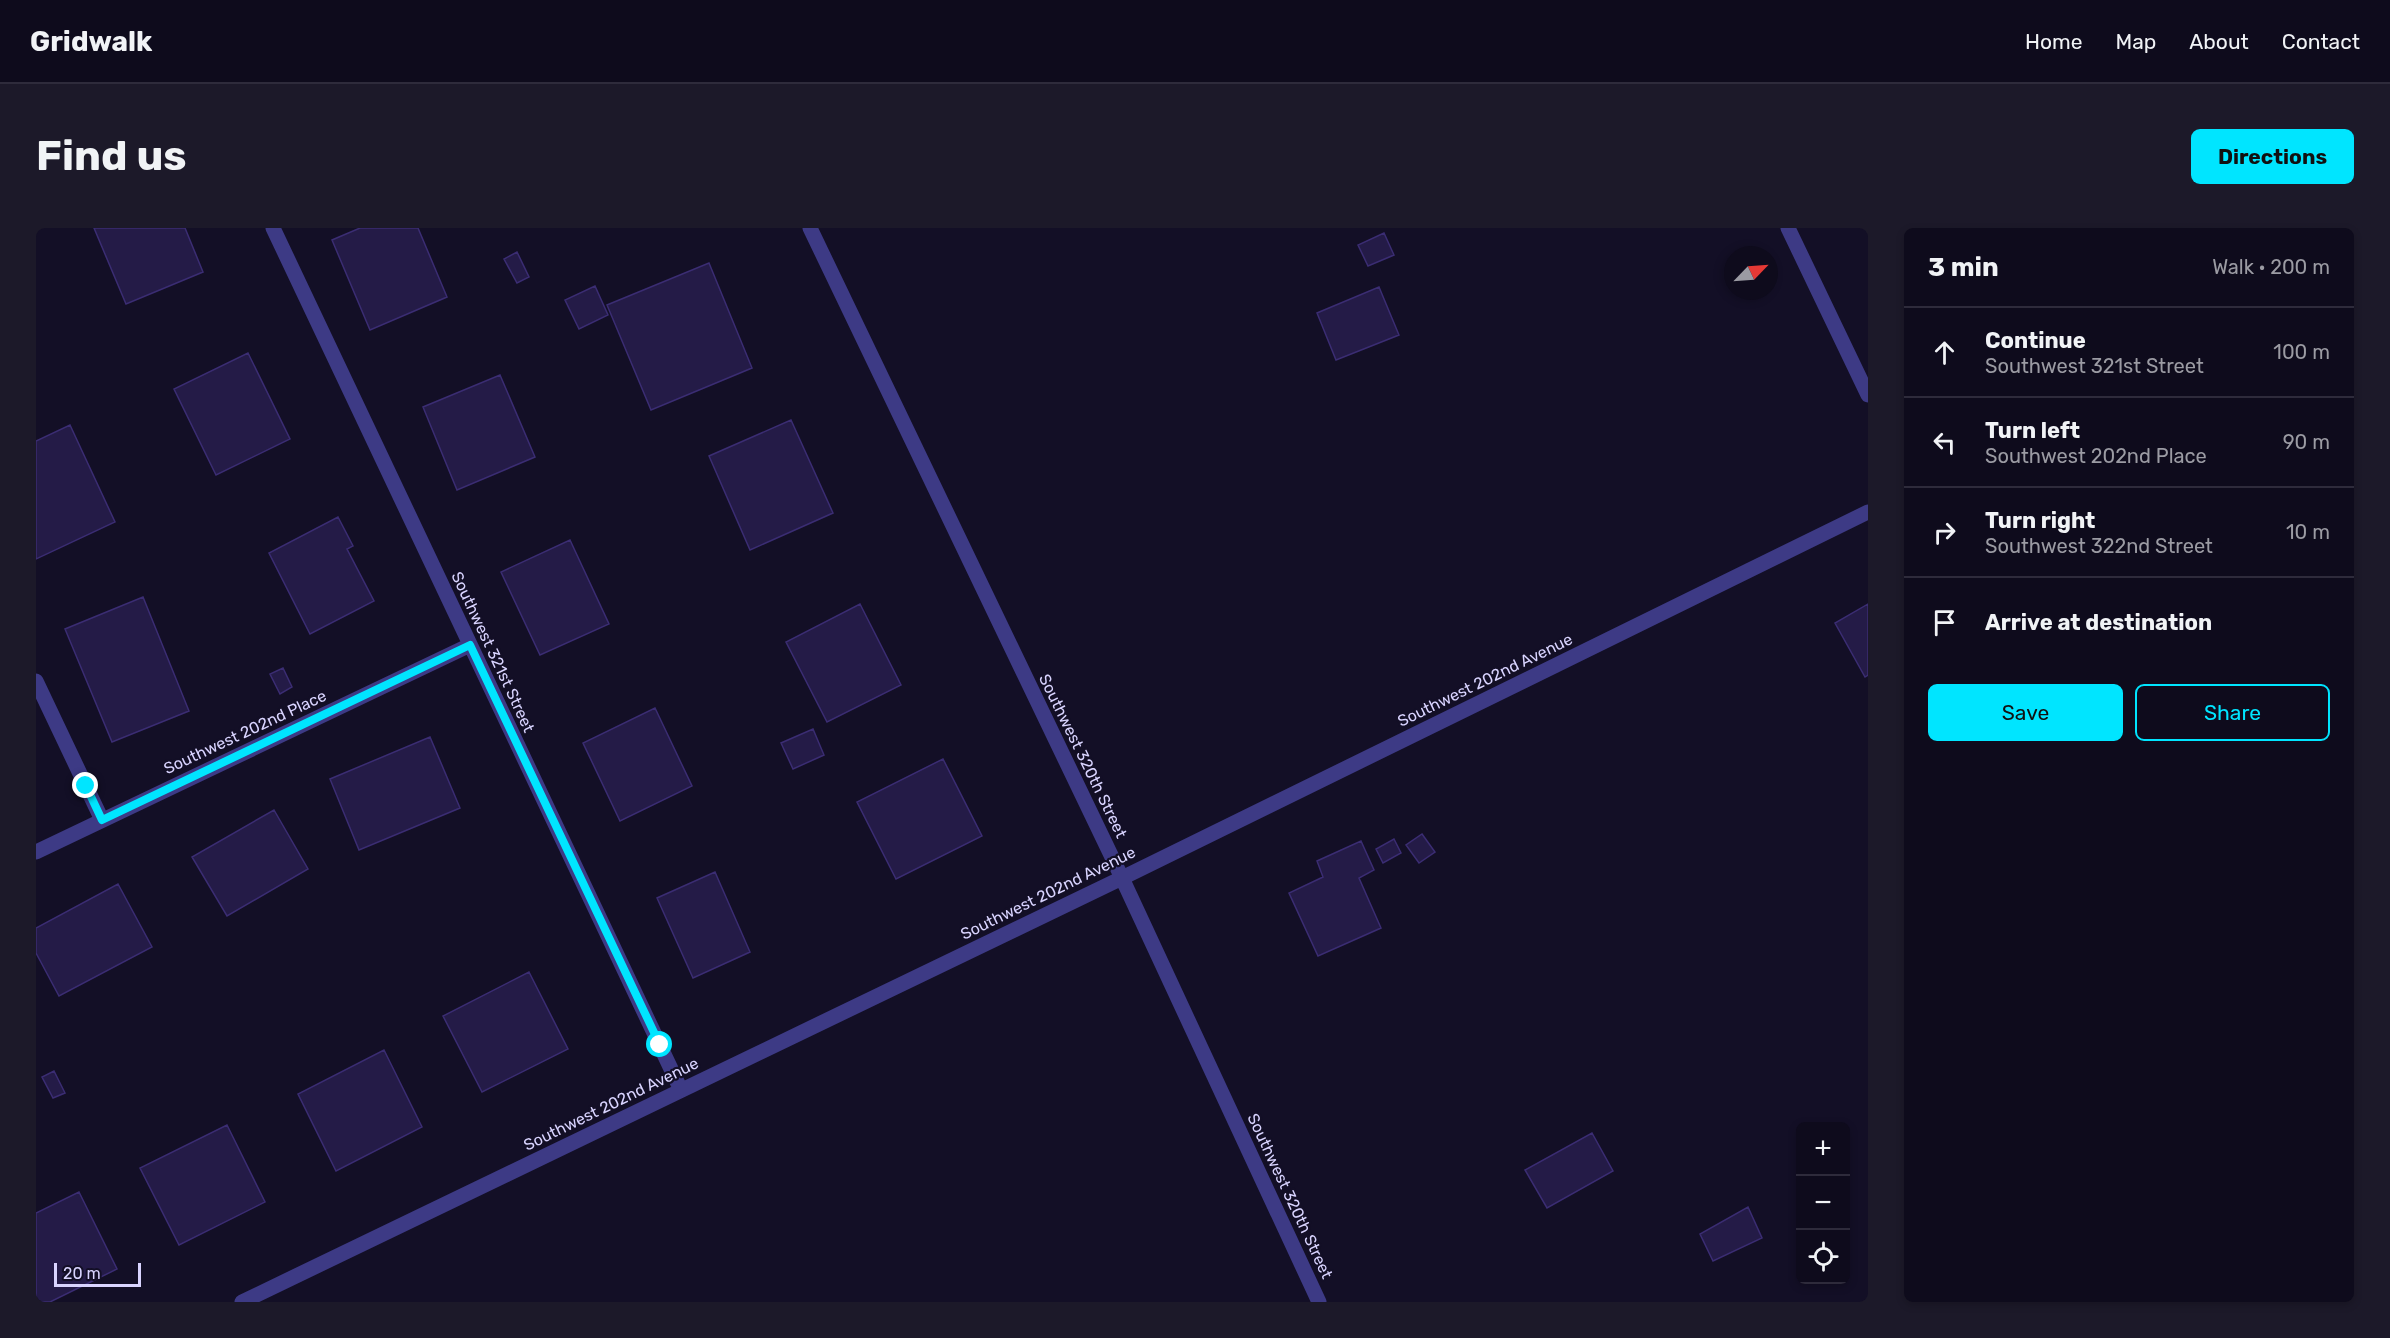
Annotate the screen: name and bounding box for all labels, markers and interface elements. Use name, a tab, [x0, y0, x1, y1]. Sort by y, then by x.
text: Gridwalk	[30, 25, 152, 58]
text: Home	[2025, 29, 2082, 54]
text: Map	[2115, 29, 2156, 54]
text: About	[2189, 29, 2249, 54]
text: Contact	[2282, 29, 2360, 54]
button: Directions	[2191, 129, 2354, 184]
text: Find us	[36, 131, 187, 181]
north arrow	[1724, 246, 1778, 300]
text: 3 min	[1928, 252, 1999, 283]
text: Walk · 200 m	[2212, 255, 2330, 279]
text: Continue	[1985, 327, 2086, 354]
icon: ahead	[1928, 336, 1961, 369]
text: 100 m	[2273, 340, 2330, 364]
text: Southwest 321st Street	[1985, 354, 2204, 378]
text: Turn left	[1985, 417, 2080, 444]
icon: left	[1928, 426, 1961, 459]
text: 90 m	[2283, 430, 2330, 454]
text: Southwest 202nd Place	[1985, 444, 2207, 468]
text: Turn right	[1985, 507, 2095, 534]
icon: right	[1928, 516, 1961, 549]
text: 10 m	[2286, 520, 2330, 544]
text: Southwest 322nd Street	[1985, 534, 2213, 558]
street label: Southwest 321st Street	[447, 569, 539, 735]
icon: arrive	[1928, 606, 1961, 639]
text: Arrive at destination	[1985, 609, 2212, 636]
street label: Southwest 202nd Avenue	[1394, 629, 1576, 731]
street label: Southwest 320th Street	[1035, 671, 1131, 841]
button: Save	[1928, 684, 2123, 741]
button: Share	[2135, 684, 2330, 741]
street label: Southwest 202nd Place	[161, 686, 329, 778]
route end	[72, 772, 98, 798]
street label: Southwest 202nd Avenue	[957, 842, 1139, 944]
route start	[646, 1031, 672, 1057]
street label: Southwest 202nd Avenue	[520, 1053, 702, 1155]
street label: Southwest 320th Street	[1243, 1110, 1337, 1282]
map controls	[1796, 1122, 1850, 1284]
button: +	[1796, 1122, 1850, 1176]
button: −	[1796, 1176, 1850, 1230]
button: locate	[1796, 1230, 1850, 1284]
scale bar	[54, 1260, 141, 1288]
text: 20 m	[63, 1264, 101, 1283]

